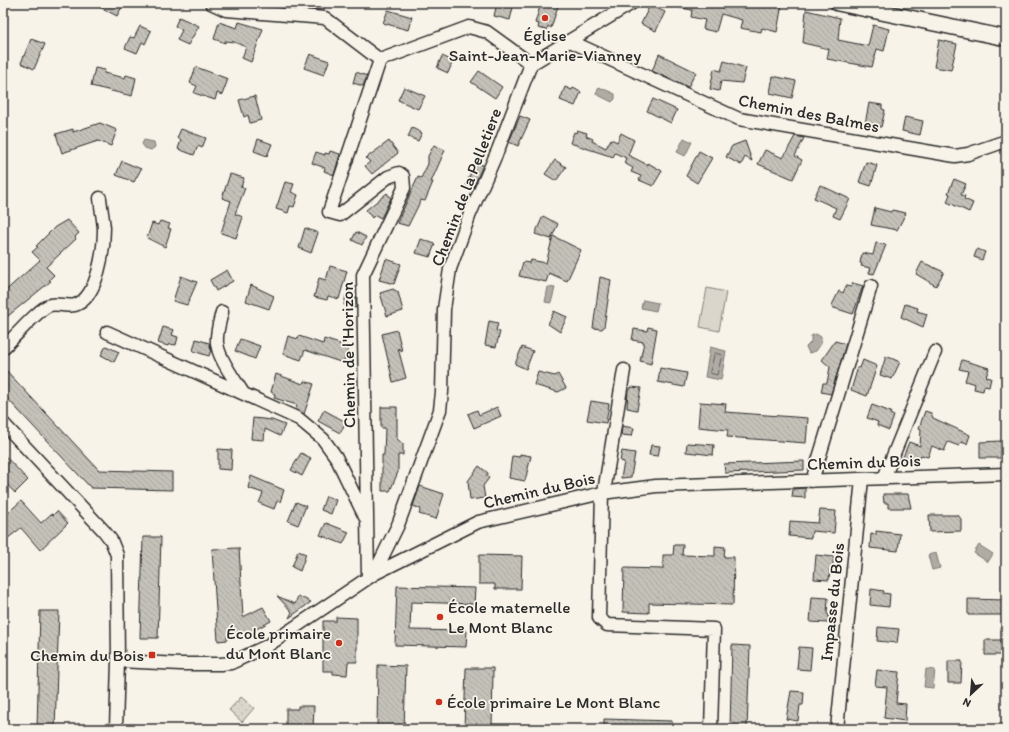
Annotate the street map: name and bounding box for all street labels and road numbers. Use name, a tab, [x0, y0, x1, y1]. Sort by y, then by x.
street label: Chemin des Balmes	[737, 90, 881, 136]
street label: Chemin de la Pelletiere	[427, 105, 505, 269]
street label: Chemin de l'Horizon	[337, 282, 359, 428]
street label: Chemin du Bois	[807, 450, 921, 474]
street label: Chemin du Bois	[481, 467, 597, 513]
street label: Impasse du Bois	[816, 542, 848, 662]

